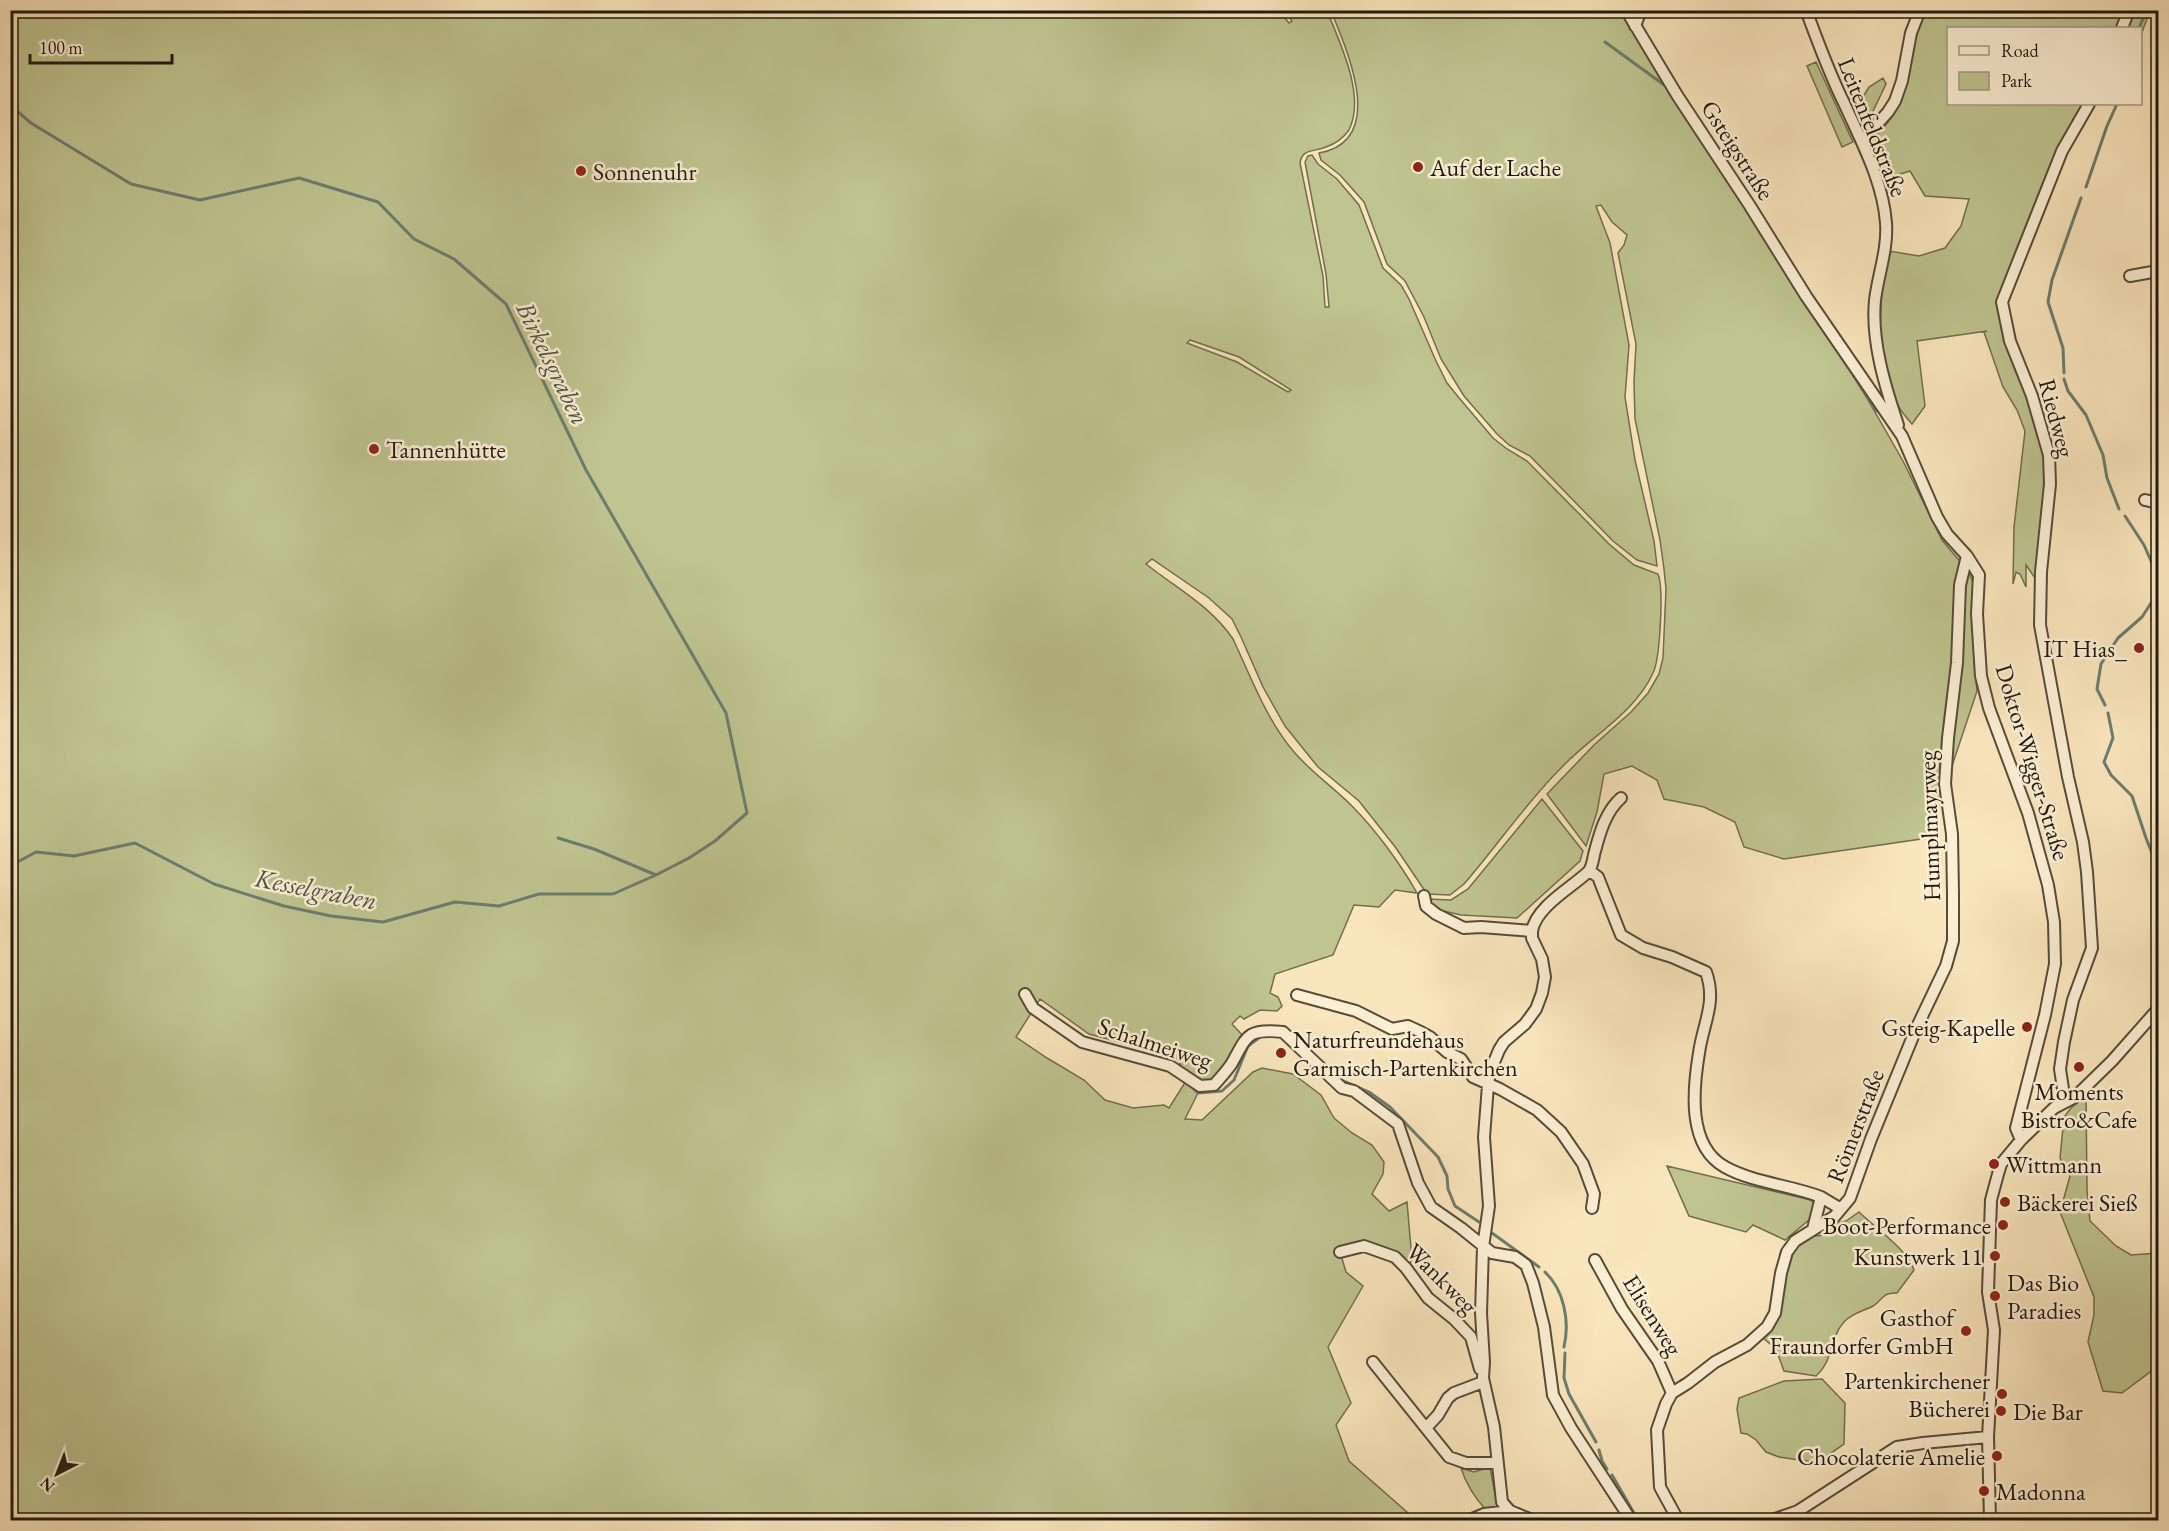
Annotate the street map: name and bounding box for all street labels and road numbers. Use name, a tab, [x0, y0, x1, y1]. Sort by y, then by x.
street label: Leitenfeldstraße	[1831, 53, 1915, 201]
street label: Gsteigstraße	[1694, 94, 1782, 206]
street label: Riedweg	[2032, 375, 2082, 461]
street label: Doktor-Wigger-Straße	[1988, 660, 2078, 864]
street label: Humplmayrweg	[1911, 750, 1947, 902]
street label: Schalmeiweg	[1094, 1010, 1217, 1076]
street label: Römerstraße	[1819, 1065, 1891, 1187]
street label: Wankweg	[1400, 1236, 1485, 1321]
street label: Elisenweg	[1616, 1269, 1690, 1362]

